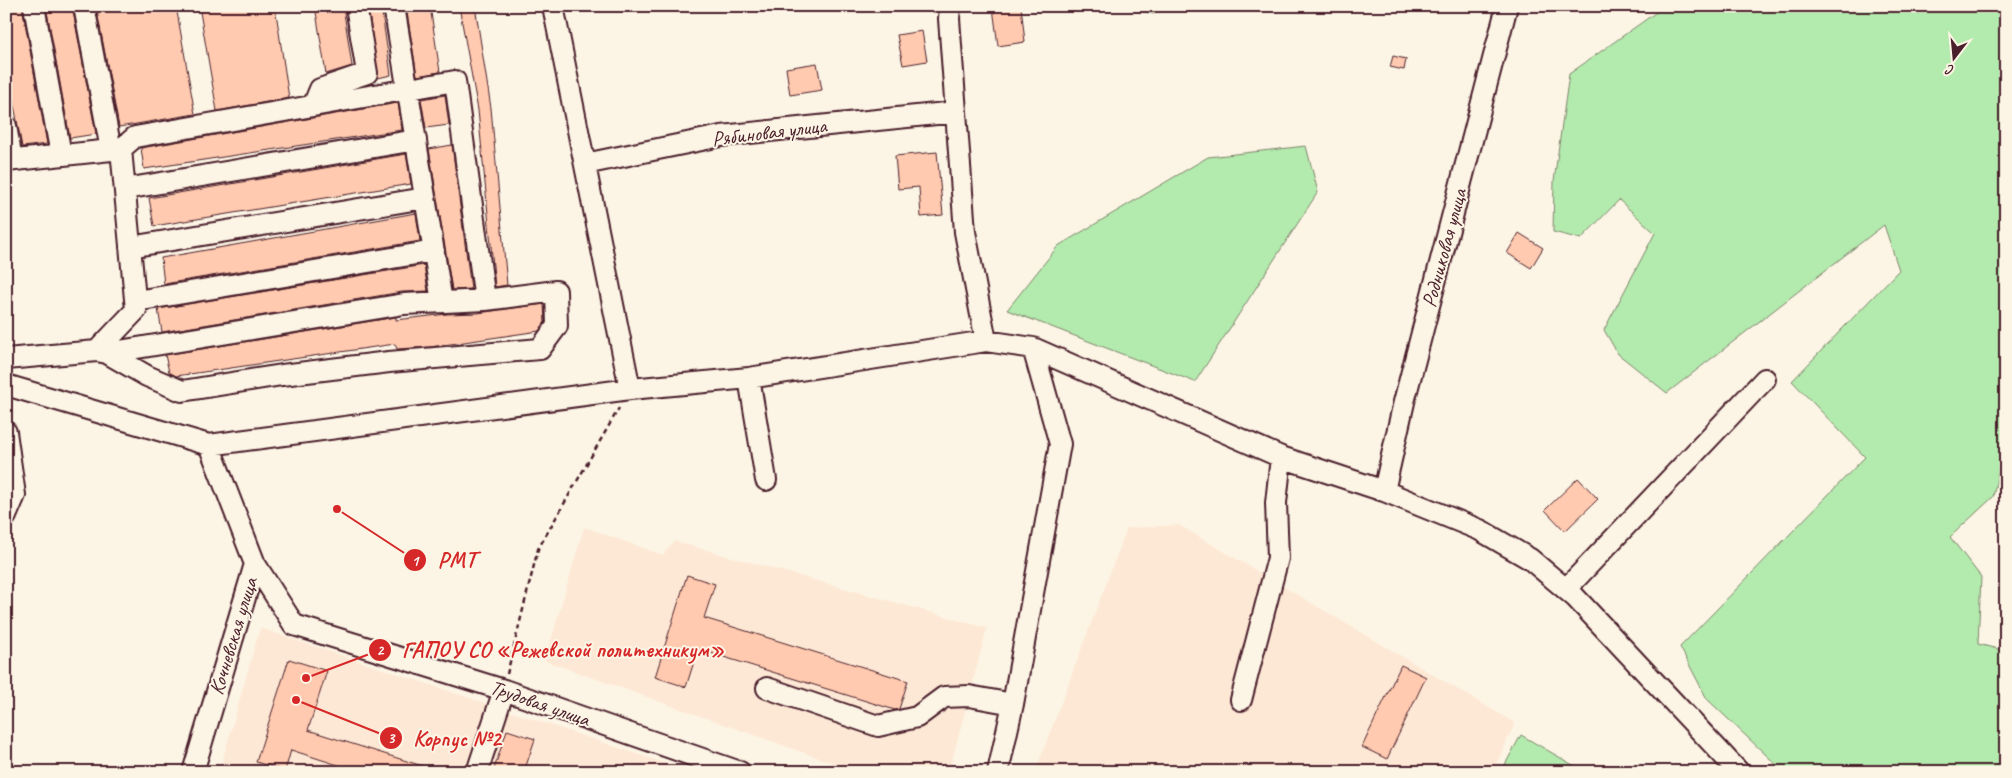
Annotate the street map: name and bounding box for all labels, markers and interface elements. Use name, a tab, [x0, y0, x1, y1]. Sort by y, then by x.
north arrow	[1930, 32, 1980, 82]
text: С	[1943, 60, 1956, 79]
street label: Рябиновая улица	[710, 112, 829, 152]
street label: Родниковая улица	[1416, 184, 1473, 310]
callout: РМТ	[403, 542, 486, 579]
text: РМТ	[438, 547, 481, 575]
text: 1	[412, 552, 421, 571]
street label: Кочневская улица	[203, 573, 264, 698]
callout: ГАПОУ СО «Режевской политехникум»	[367, 631, 733, 668]
text: ГАПОУ СО «Режевской политехникум»	[402, 636, 725, 664]
text: 2	[377, 641, 385, 660]
street label: Трудовая улица	[487, 674, 595, 733]
callout: Корпус №2	[379, 719, 511, 756]
text: Корпус №2	[413, 725, 503, 753]
text: 3	[388, 729, 396, 748]

